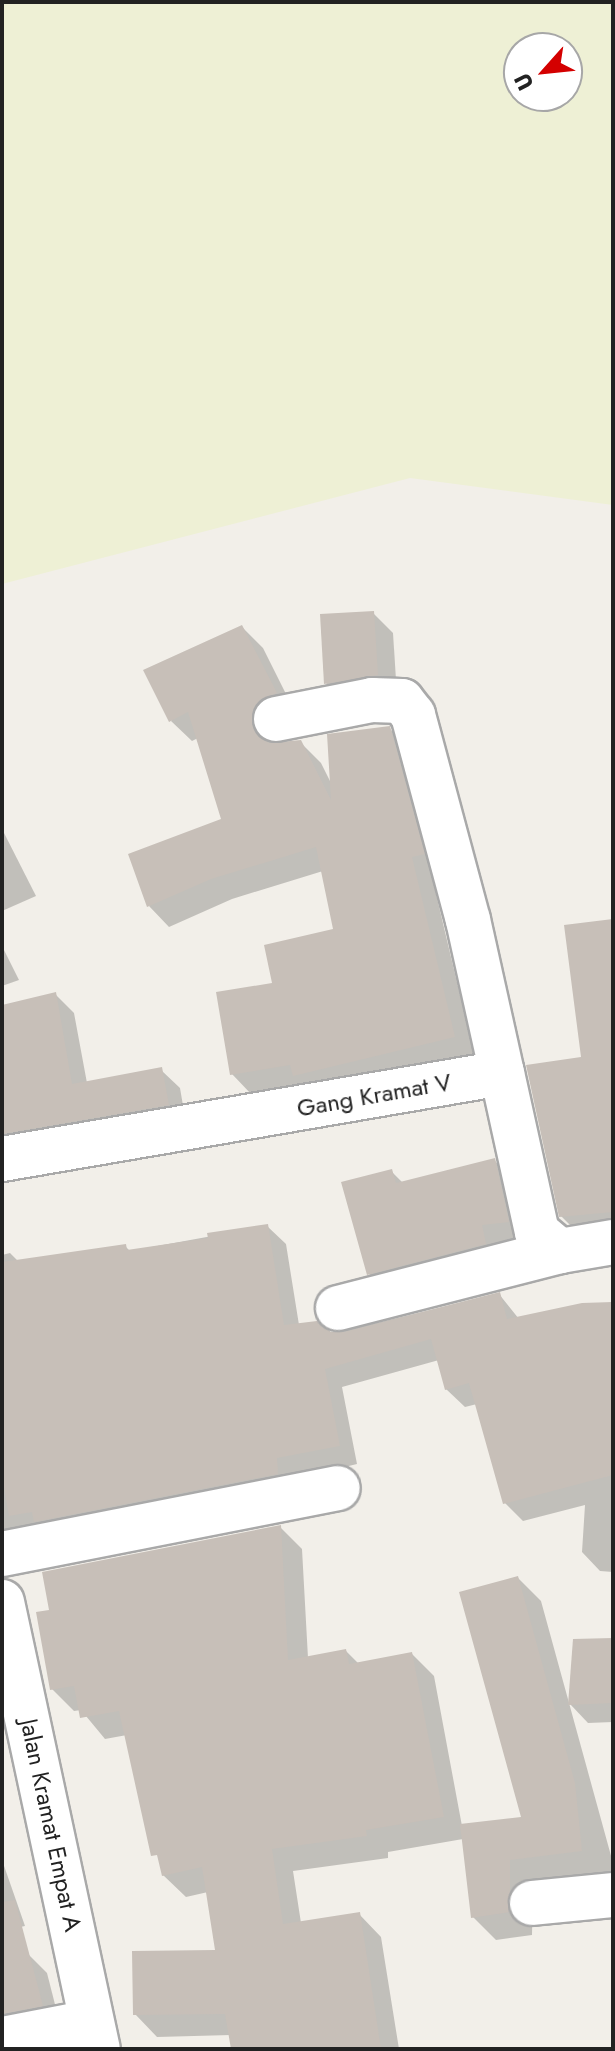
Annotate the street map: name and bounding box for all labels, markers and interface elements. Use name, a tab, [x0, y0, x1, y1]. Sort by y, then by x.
north arrow	[503, 32, 583, 112]
text: U	[506, 68, 541, 96]
street label: Gang Kramat V	[295, 1067, 453, 1123]
street label: Jalan Kramat Empat A	[14, 1716, 88, 1934]

